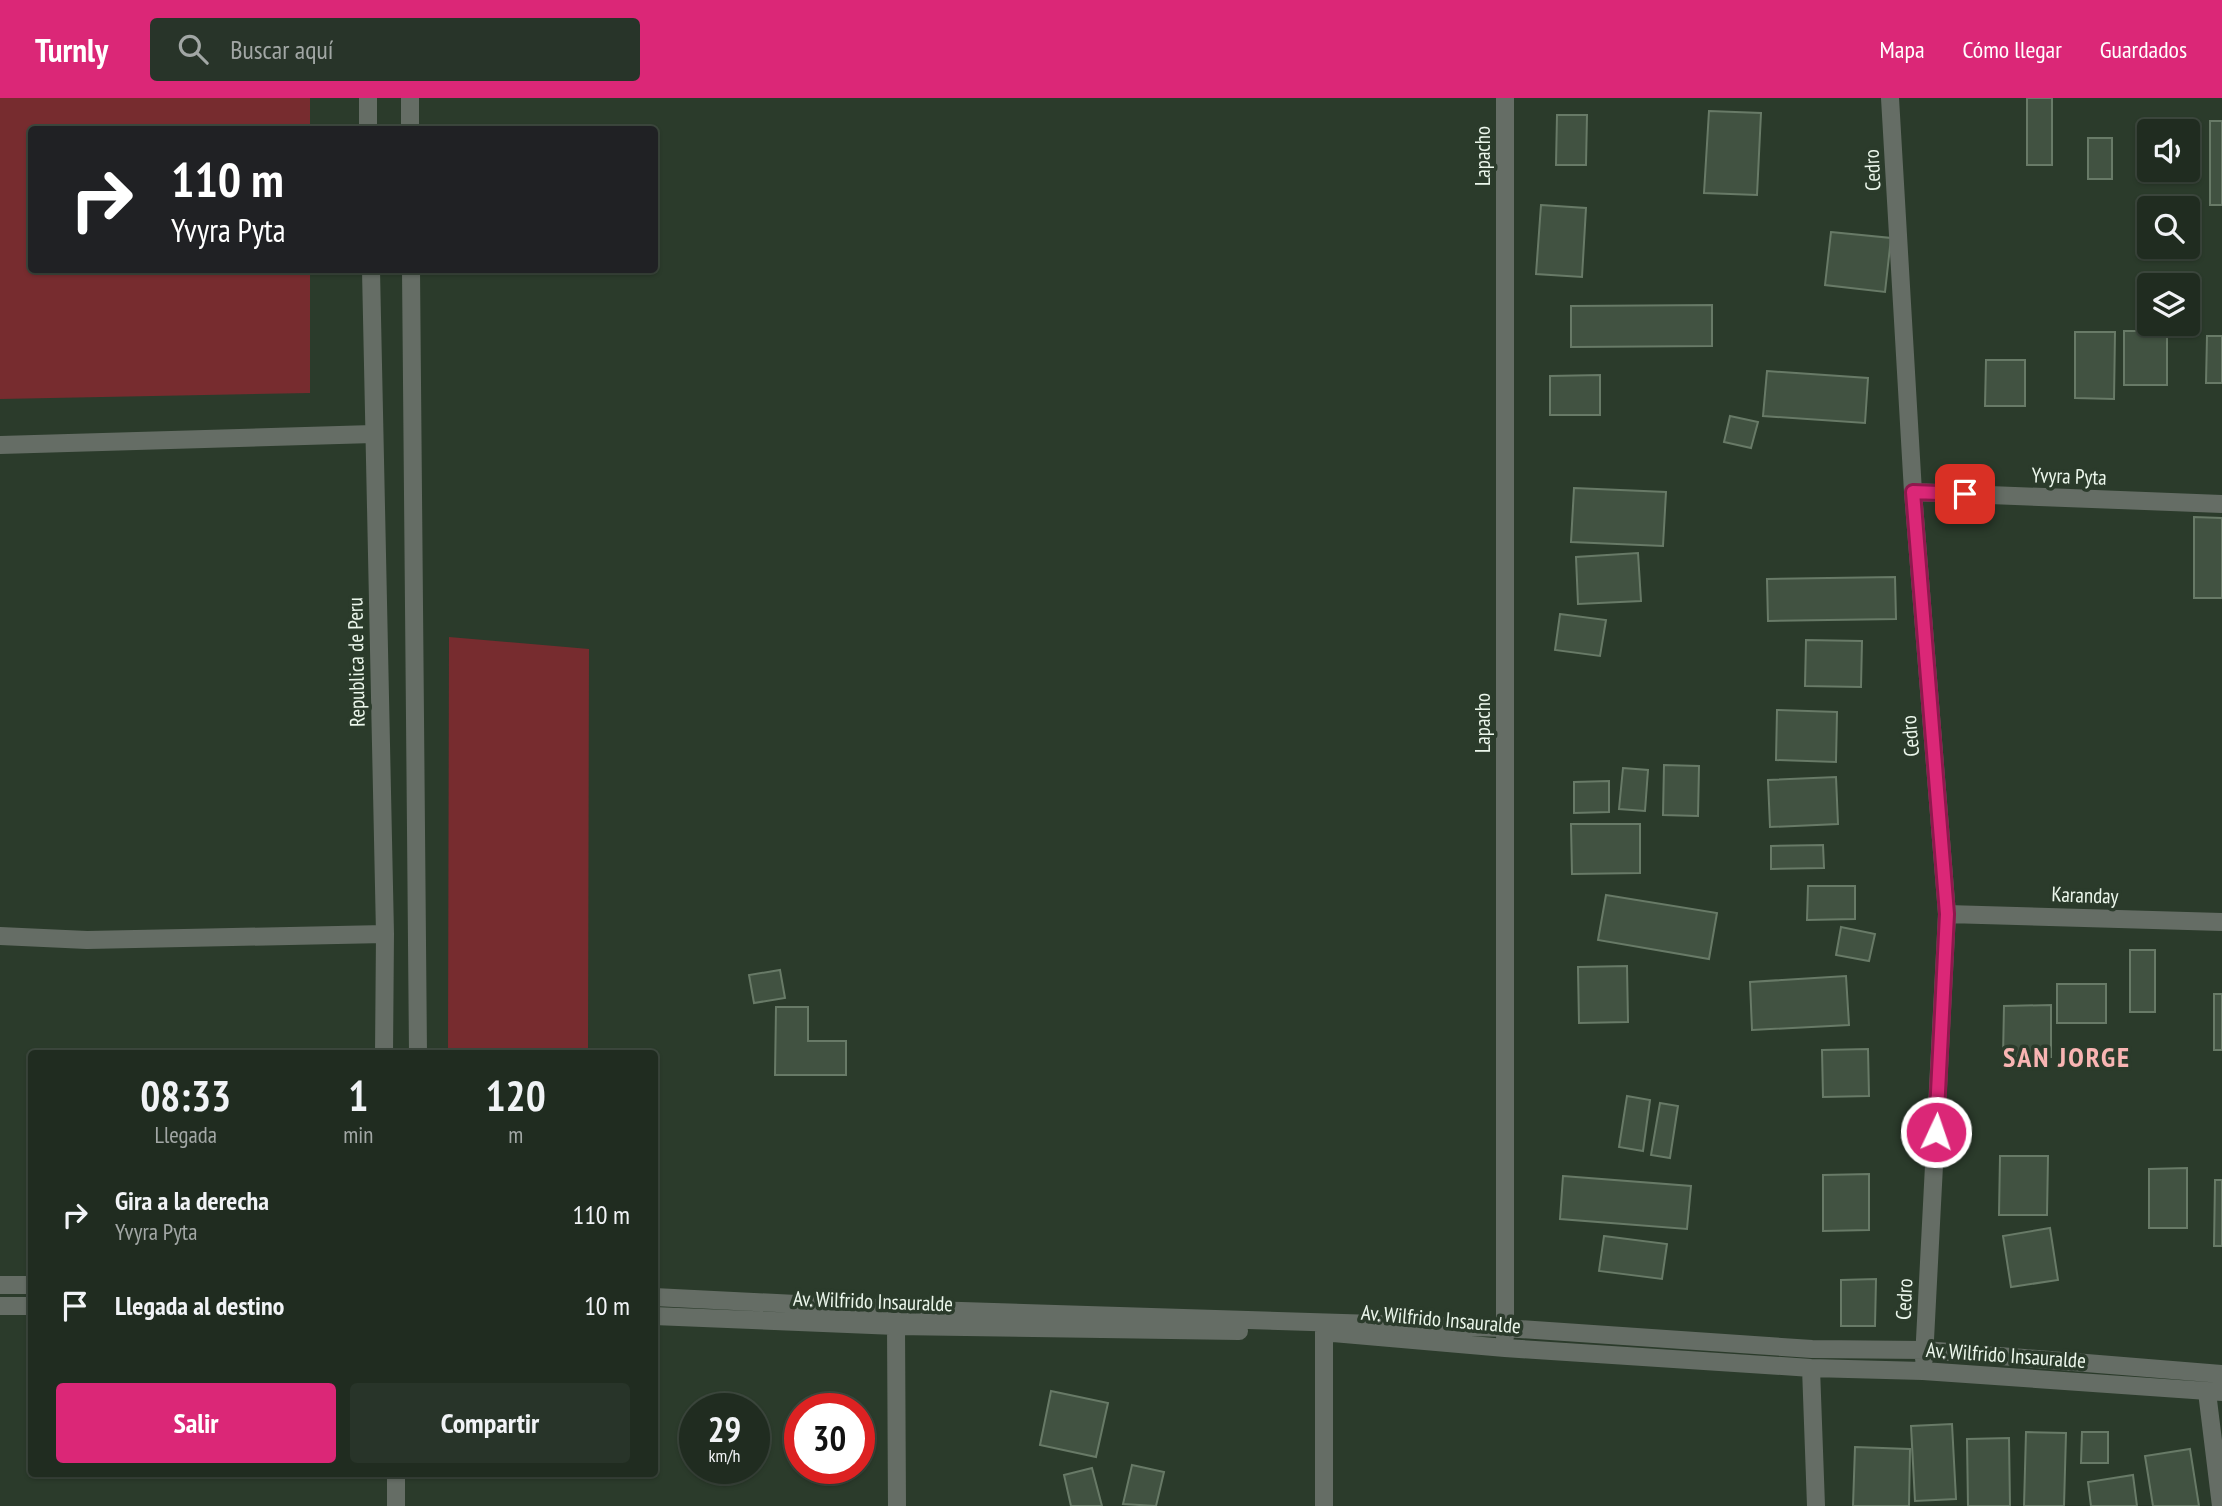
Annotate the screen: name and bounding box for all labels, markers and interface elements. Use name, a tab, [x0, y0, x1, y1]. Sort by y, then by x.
search box	[150, 18, 640, 81]
text: Turnly	[35, 28, 108, 71]
icon: search	[174, 30, 212, 68]
text: Buscar aquí	[230, 33, 333, 66]
text: Mapa	[1880, 34, 1925, 65]
text: Cómo llegar	[1963, 34, 2062, 65]
text: Guardados	[2100, 34, 2187, 65]
map controls	[2137, 119, 2200, 336]
button: sound	[2137, 119, 2200, 182]
street label: Lapacho	[1469, 126, 1496, 186]
text: 110 m	[171, 147, 284, 211]
street label: Cedro	[1857, 149, 1887, 191]
icon: right	[56, 154, 147, 245]
button: search	[2137, 196, 2200, 259]
text: Yvyra Pyta	[171, 209, 286, 251]
button: layers	[2137, 273, 2200, 336]
street label: Yvyra Pyta	[2031, 461, 2107, 491]
pin	[1935, 464, 1995, 524]
icon: arrive	[1946, 475, 1984, 513]
street label: Republica de Peru	[341, 597, 371, 727]
street label: Lapacho	[1469, 693, 1496, 753]
street label: Cedro	[1895, 714, 1925, 758]
street label: Karanday	[2051, 880, 2119, 910]
district label: SAN JORGE	[2003, 1038, 2131, 1075]
text: 08:33	[140, 1068, 231, 1123]
text: 1	[348, 1068, 368, 1123]
text: 120	[486, 1068, 546, 1123]
position arrow	[1899, 1095, 1973, 1169]
text: Llegada	[154, 1120, 217, 1149]
text: min	[343, 1120, 373, 1149]
text: m	[508, 1120, 523, 1149]
text: Gira a la derecha	[115, 1184, 269, 1217]
icon: right	[56, 1196, 94, 1234]
text: 110 m	[572, 1198, 630, 1231]
text: Yvyra Pyta	[115, 1217, 197, 1246]
street label: Cedro	[1889, 1278, 1919, 1320]
street label: Av. Wilfrido Insauralde	[793, 1285, 953, 1317]
icon: arrive	[56, 1287, 94, 1325]
text: Llegada al destino	[115, 1289, 284, 1322]
text: 10 m	[584, 1289, 630, 1322]
street label: Av. Wilfrido Insauralde	[1360, 1299, 1522, 1339]
street label: Av. Wilfrido Insauralde	[1925, 1336, 2087, 1374]
button: Salir	[56, 1383, 336, 1463]
button: Compartir	[350, 1383, 630, 1463]
speed limit sign: 30	[784, 1393, 875, 1484]
text: 29	[708, 1406, 741, 1452]
text: km/h	[709, 1444, 740, 1467]

